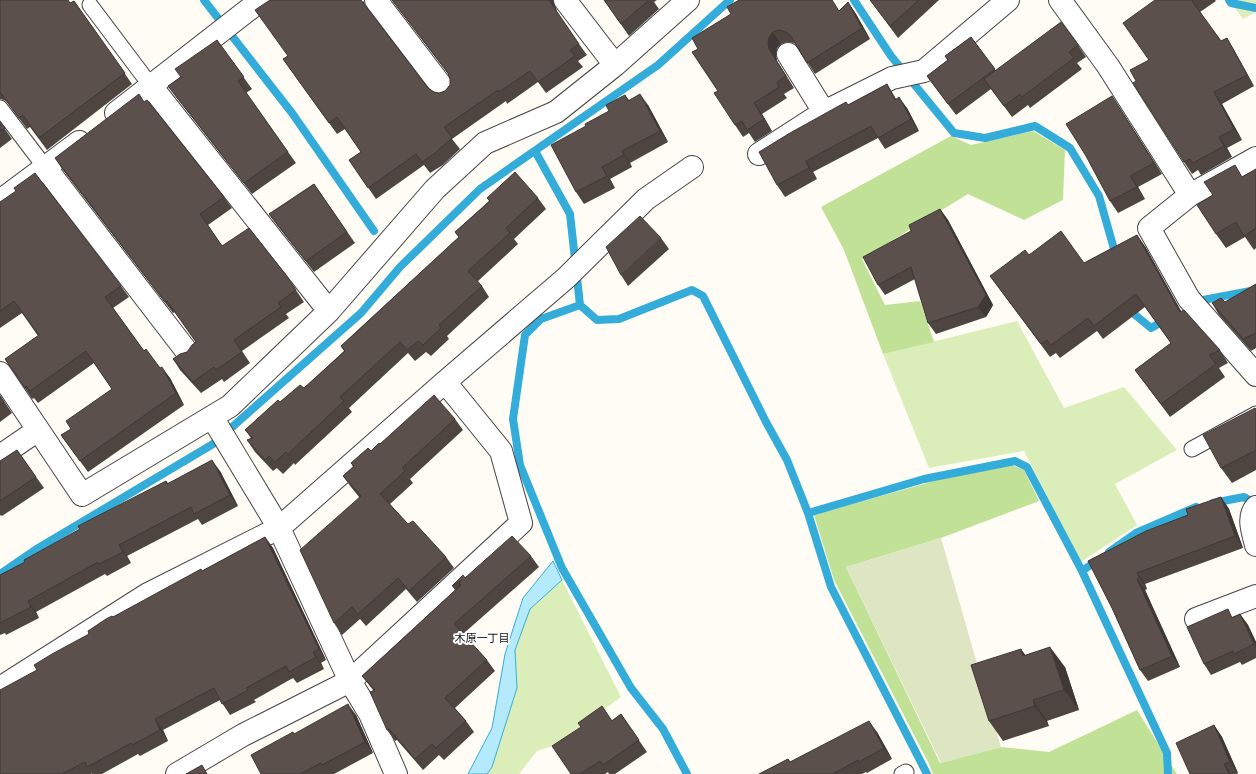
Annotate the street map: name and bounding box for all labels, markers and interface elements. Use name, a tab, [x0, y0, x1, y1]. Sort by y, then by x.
district label: 木原一丁目	[455, 632, 510, 645]

